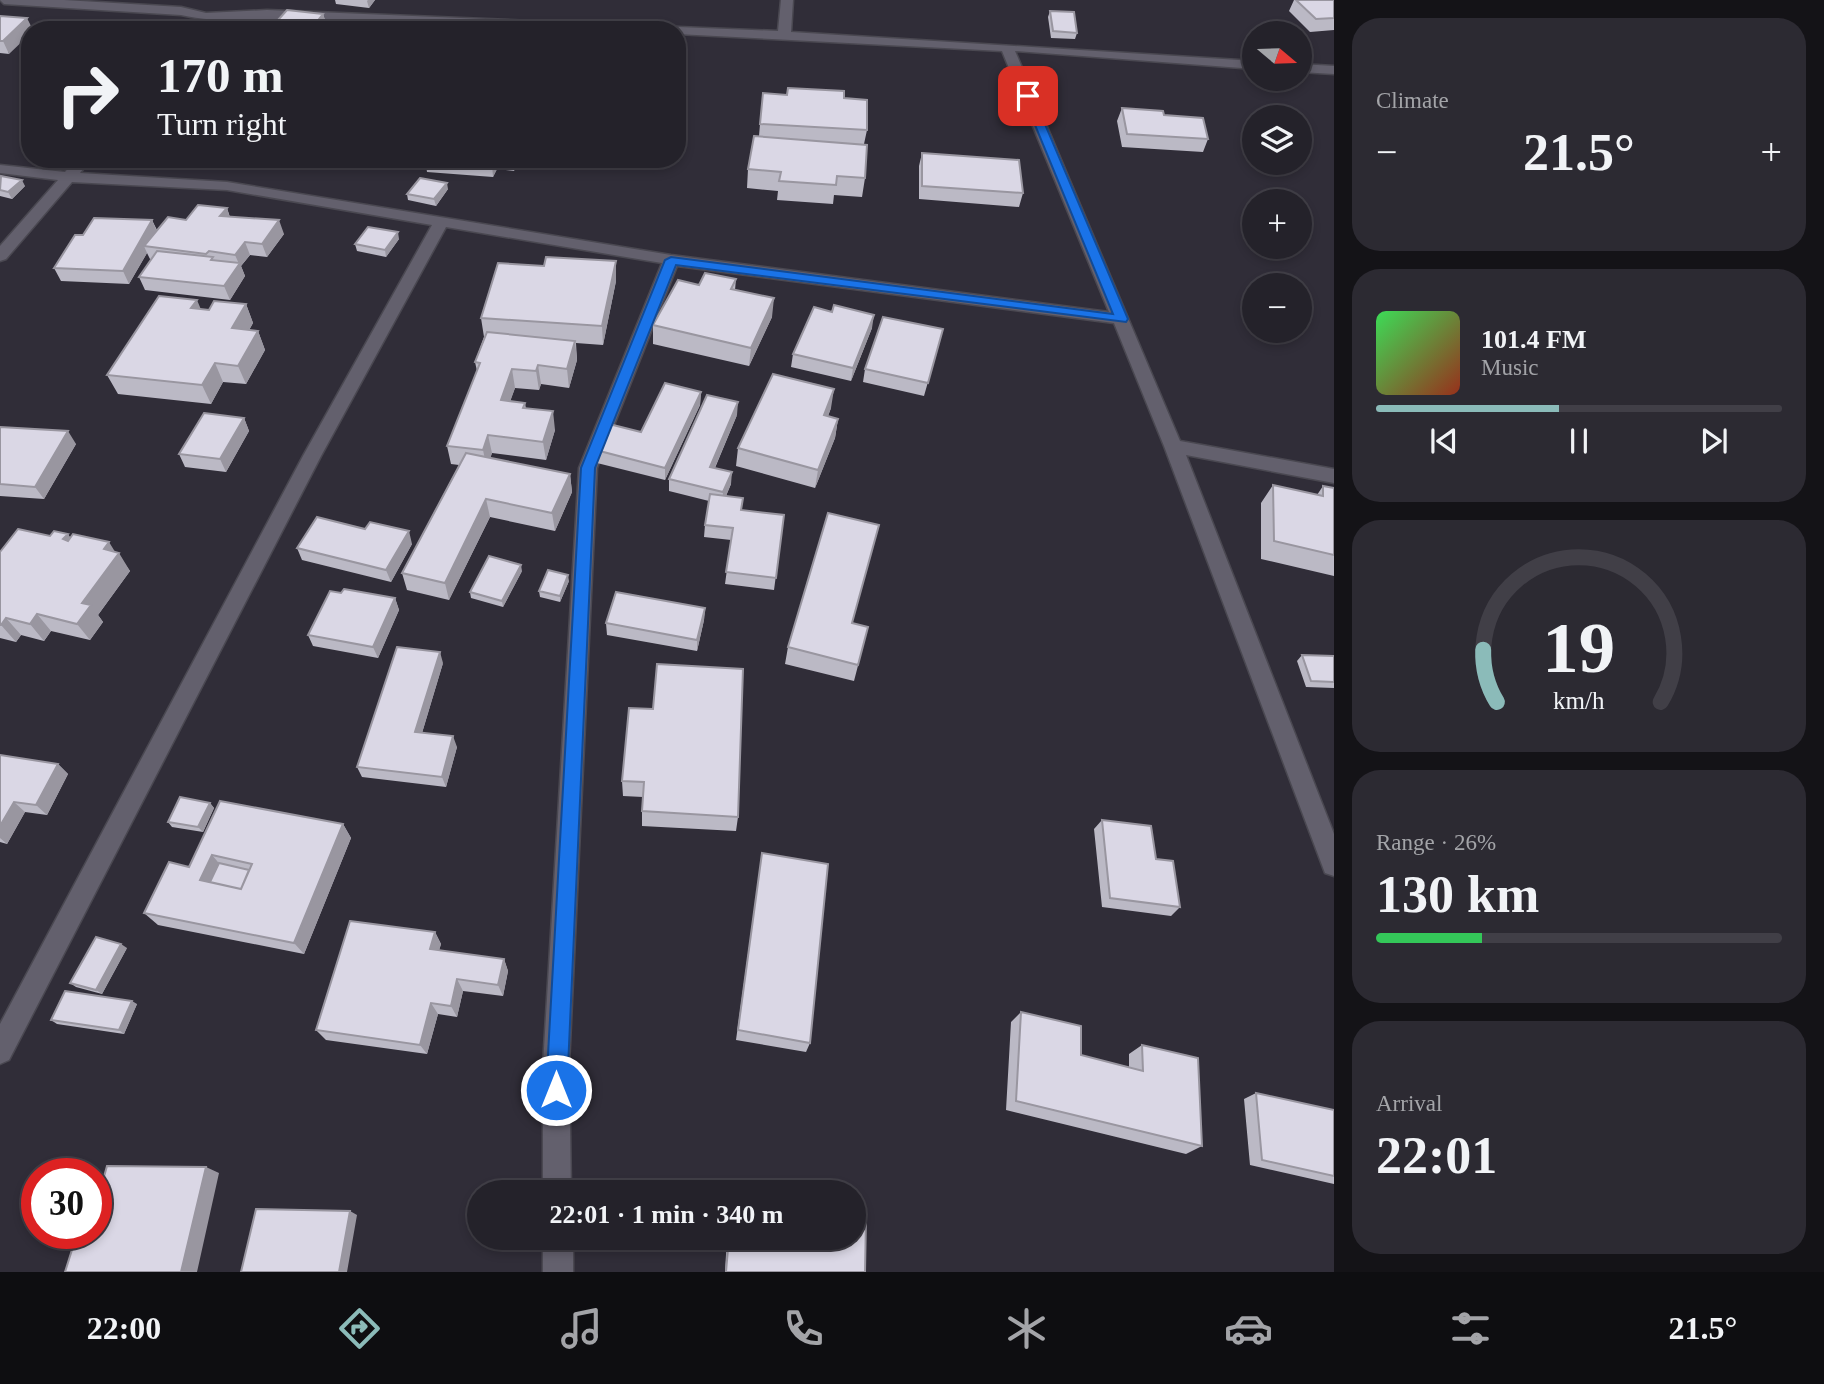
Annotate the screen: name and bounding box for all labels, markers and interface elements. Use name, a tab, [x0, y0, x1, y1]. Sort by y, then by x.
north arrow	[1242, 21, 1312, 91]
map controls	[1242, 21, 1312, 343]
text: 170 m	[157, 48, 284, 103]
icon: right	[42, 49, 133, 140]
pin	[998, 66, 1058, 126]
icon: arrive	[1009, 77, 1047, 115]
text: Climate	[1376, 88, 1449, 113]
button: layers	[1242, 105, 1312, 175]
text: Turn right	[157, 106, 287, 142]
text: 21.5°	[1523, 124, 1635, 181]
text: −	[1376, 131, 1397, 173]
text: +	[1761, 131, 1782, 173]
button: +	[1242, 189, 1312, 259]
button: −	[1242, 273, 1312, 343]
text: 101.4 FM	[1481, 325, 1586, 354]
text: Music	[1481, 355, 1539, 380]
icon: previous	[1425, 422, 1463, 460]
icon: pause	[1560, 422, 1598, 460]
icon: next	[1695, 422, 1733, 460]
text: 19	[1543, 607, 1615, 688]
text: km/h	[1553, 687, 1605, 714]
text: Range · 26%	[1376, 830, 1496, 855]
text: 130 km	[1376, 866, 1539, 923]
position arrow	[519, 1053, 593, 1127]
text: Arrival	[1376, 1091, 1442, 1116]
text: 22:01	[1376, 1127, 1497, 1184]
speed limit sign: 30	[21, 1158, 112, 1249]
text: 22:01 · 1 min · 340 m	[550, 1200, 784, 1229]
icon: directions	[335, 1304, 384, 1353]
icon: music	[557, 1304, 606, 1353]
icon: phone	[779, 1304, 828, 1353]
icon: climate	[1002, 1304, 1051, 1353]
icon: car	[1224, 1304, 1273, 1353]
icon: filters	[1446, 1304, 1495, 1353]
text: 22:00	[87, 1310, 161, 1346]
text: 21.5°	[1669, 1310, 1737, 1346]

